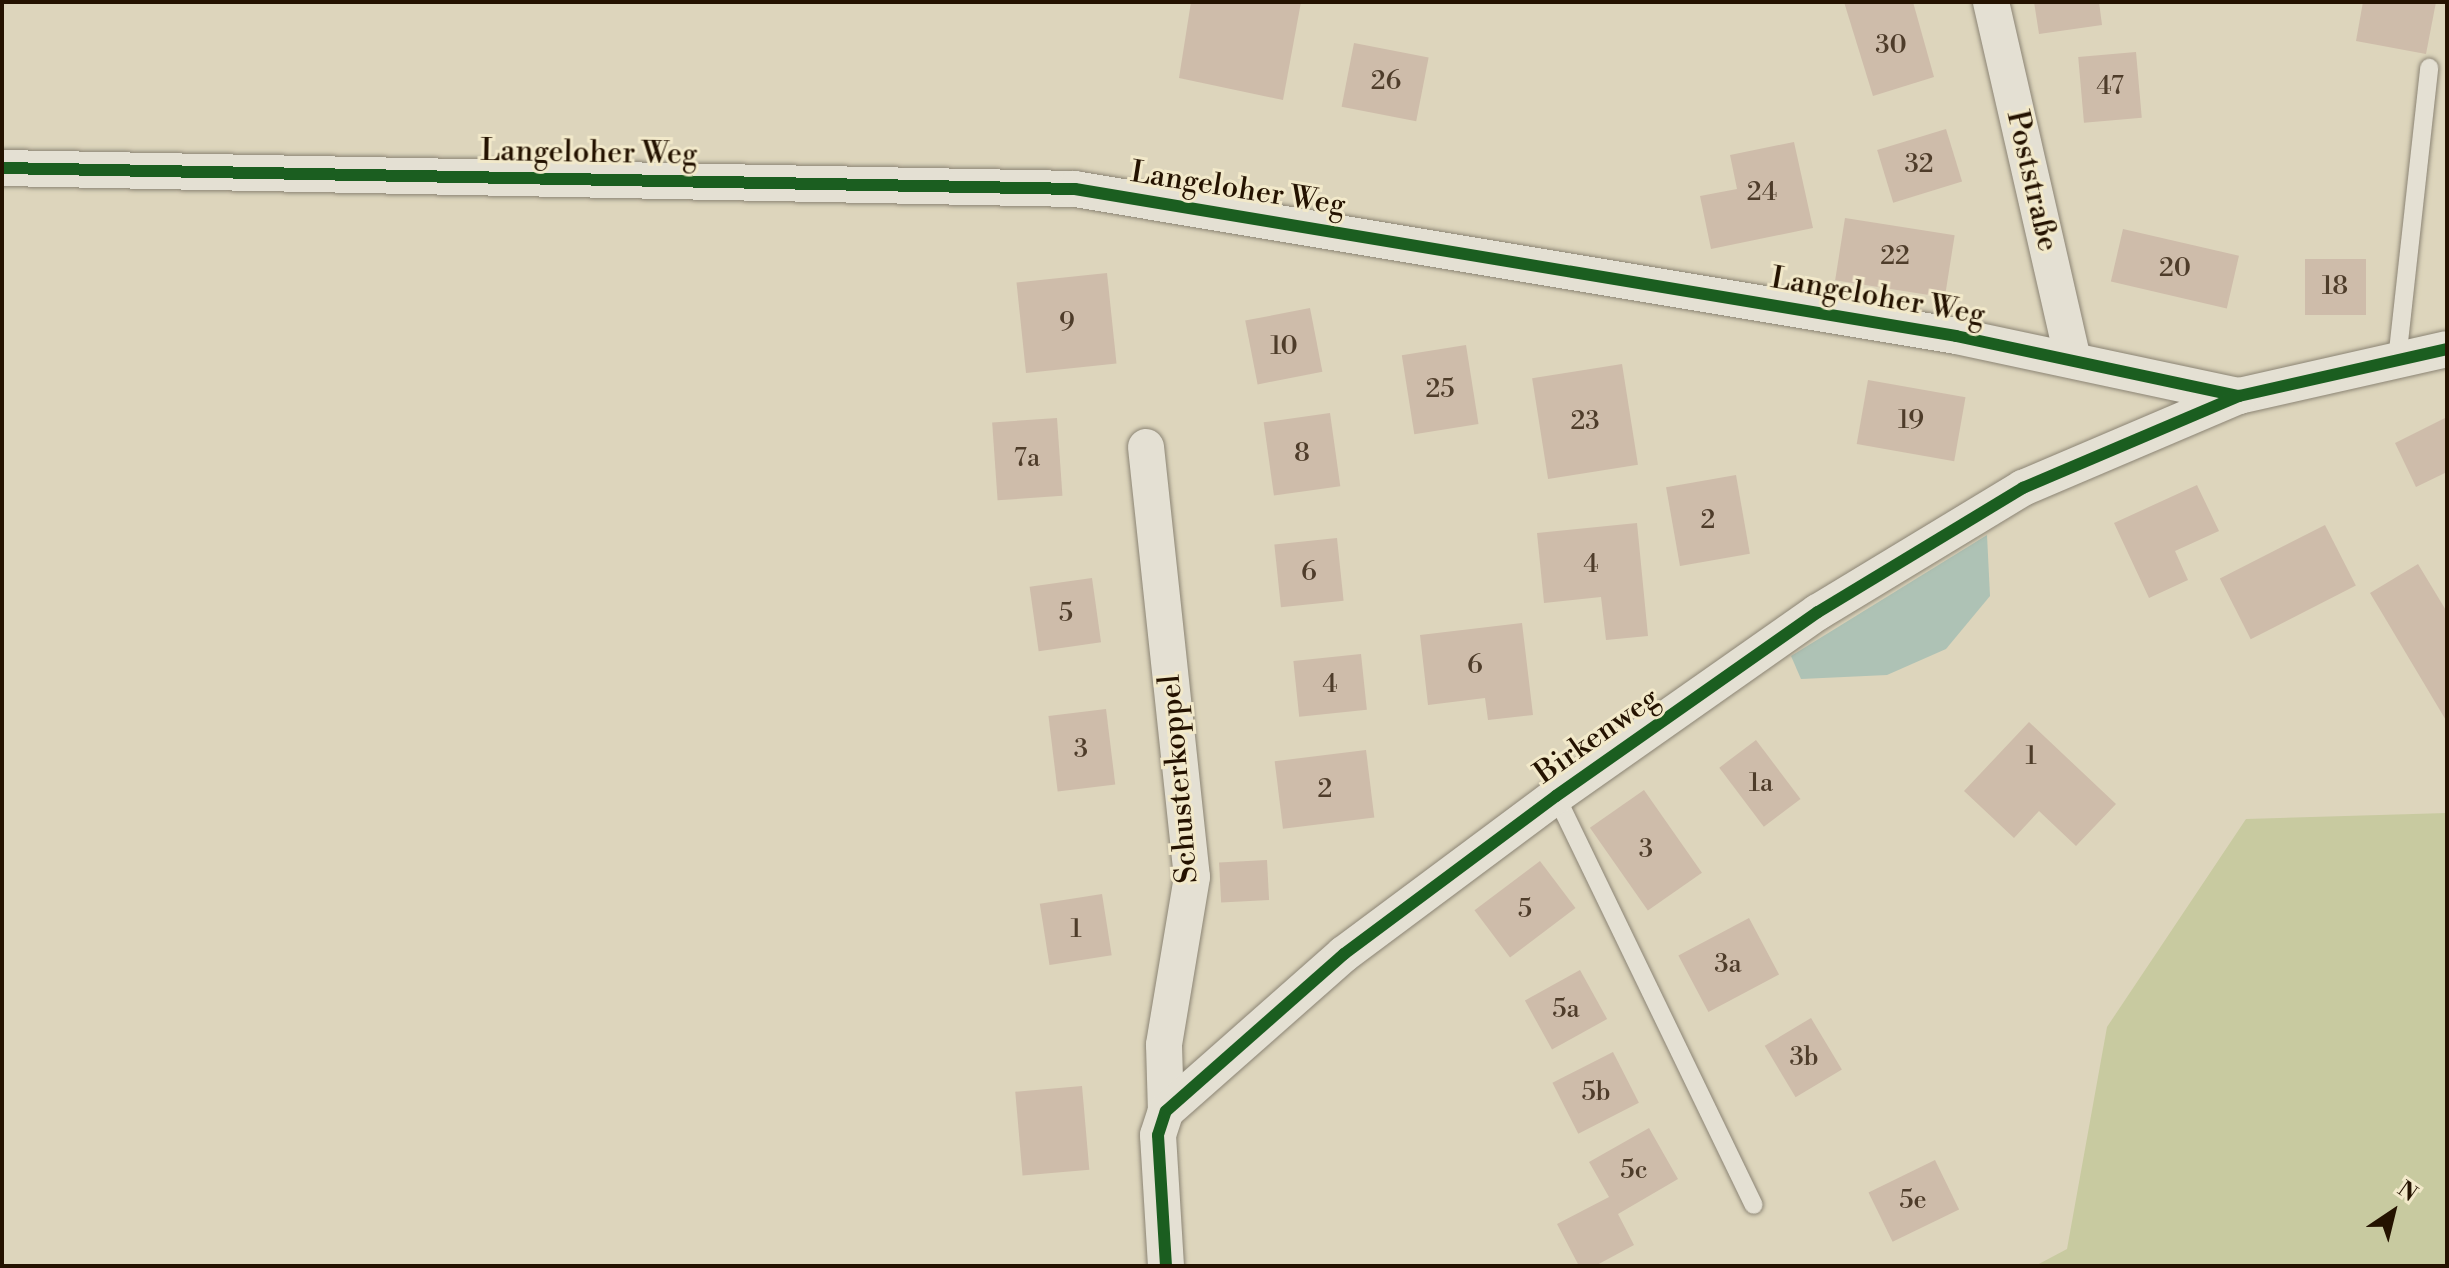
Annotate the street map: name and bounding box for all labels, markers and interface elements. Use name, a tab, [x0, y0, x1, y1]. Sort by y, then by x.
house number: 30	[1875, 30, 1907, 62]
house number: 26	[1371, 66, 1401, 98]
house number: 47	[2096, 71, 2124, 103]
street label: Poststraße	[1998, 107, 2066, 255]
street label: Langeloher Weg	[480, 133, 698, 173]
house number: 32	[1904, 149, 1934, 181]
street label: Langeloher Weg	[1128, 154, 1348, 224]
house number: 24	[1747, 177, 1777, 209]
house number: 22	[1880, 241, 1910, 273]
house number: 20	[2159, 253, 2191, 285]
street label: Langeloher Weg	[1768, 260, 1988, 334]
house number: 18	[2322, 271, 2348, 303]
house number: 9	[1059, 307, 1075, 339]
house number: 10	[1270, 331, 1298, 363]
house number: 25	[1425, 374, 1455, 406]
house number: 19	[1898, 405, 1924, 437]
house number: 23	[1570, 406, 1600, 438]
house number: 8	[1294, 438, 1310, 470]
house number: 7a	[1014, 443, 1040, 475]
house number: 2	[1701, 505, 1715, 537]
house number: 4	[1583, 549, 1599, 581]
house number: 6	[1301, 557, 1317, 589]
house number: 5	[1059, 598, 1073, 630]
house number: 6	[1467, 650, 1483, 682]
house number: 4	[1322, 669, 1338, 701]
street label: Schusterkoppel	[1152, 673, 1206, 885]
street label: Birkenweg	[1528, 680, 1666, 792]
house number: 3	[1074, 734, 1088, 766]
house number: 1	[2025, 741, 2037, 773]
house number: 1a	[1749, 768, 1773, 800]
house number: 2	[1318, 774, 1332, 806]
house number: 3	[1639, 834, 1653, 866]
house number: 5	[1518, 894, 1532, 926]
house number: 1	[1070, 914, 1082, 946]
house number: 3a	[1714, 949, 1742, 981]
house number: 5a	[1552, 994, 1580, 1026]
house number: 3b	[1789, 1042, 1819, 1074]
house number: 5b	[1581, 1077, 1611, 1109]
house number: 5c	[1620, 1155, 1648, 1187]
north arrow	[2353, 1172, 2433, 1252]
text: N	[2392, 1176, 2422, 1208]
house number: 5e	[1899, 1185, 1927, 1217]

